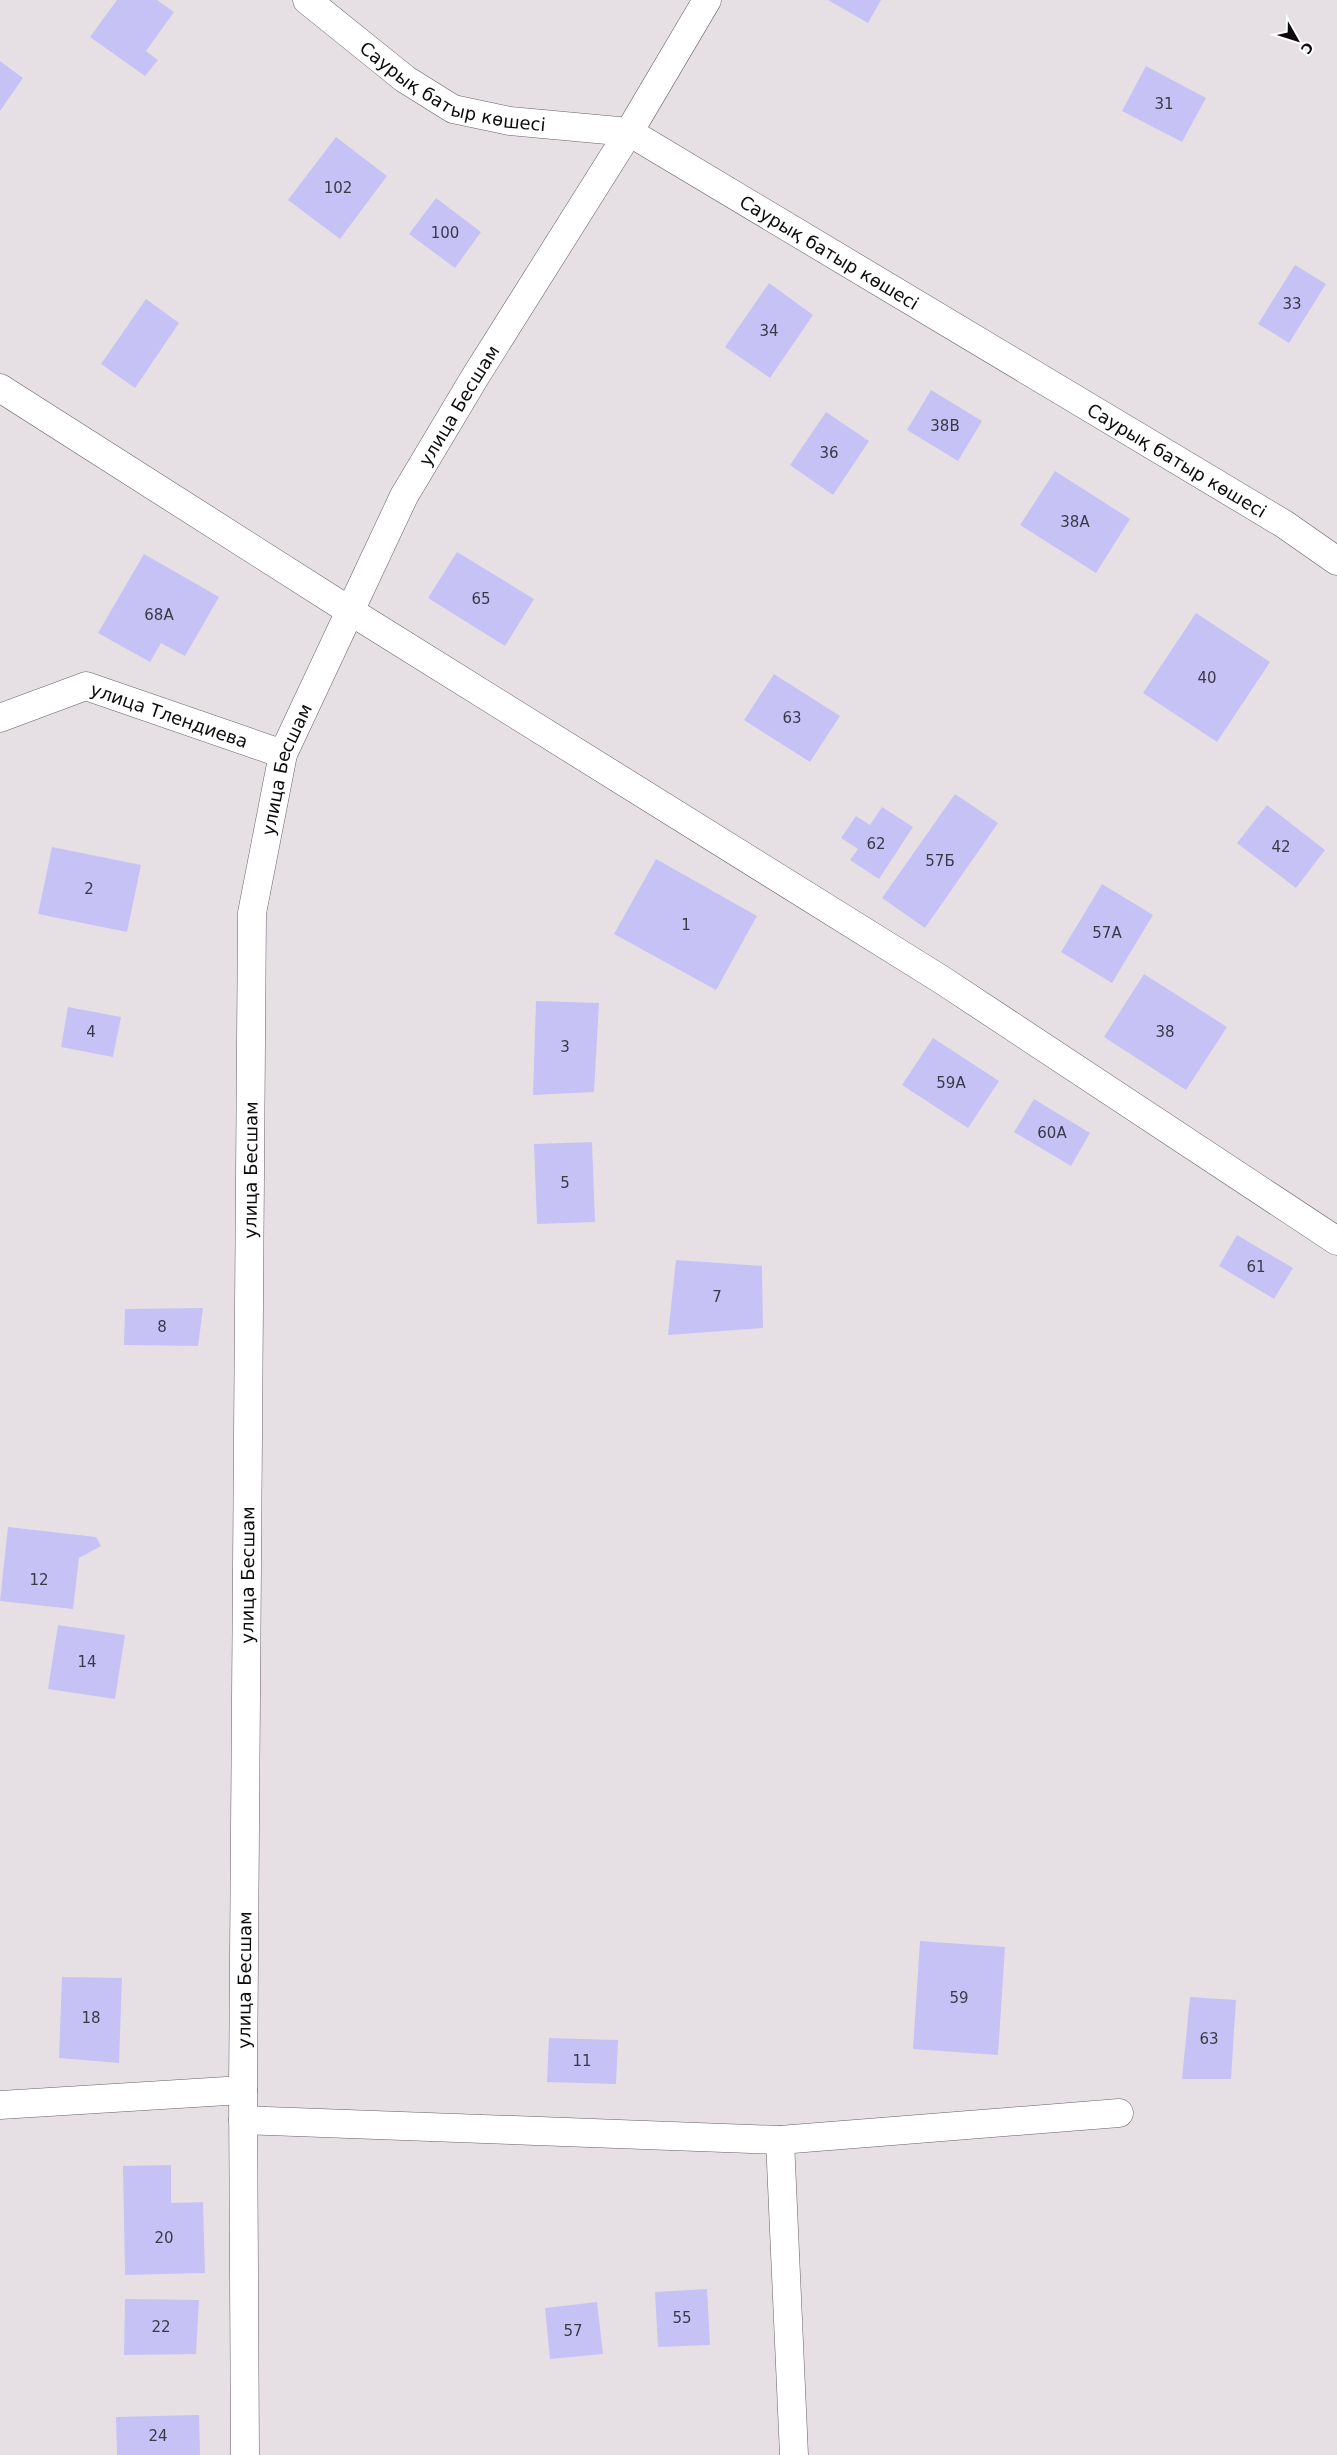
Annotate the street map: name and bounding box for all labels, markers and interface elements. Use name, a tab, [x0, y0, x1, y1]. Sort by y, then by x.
north arrow	[1272, 15, 1322, 65]
street label: Саурық батыр көшесі	[356, 37, 547, 135]
text: С	[1298, 39, 1317, 57]
house number: 31	[1154, 95, 1174, 113]
house number: 102	[324, 179, 352, 197]
street label: Саурық батыр көшесі	[736, 190, 923, 314]
house number: 100	[431, 224, 459, 242]
house number: 33	[1282, 295, 1302, 313]
house number: 34	[759, 322, 779, 340]
street label: улица Бесшам	[414, 341, 503, 469]
street label: Саурық батыр көшесі	[1084, 398, 1270, 522]
house number: 38В	[930, 417, 960, 435]
house number: 36	[819, 444, 839, 462]
house number: 38А	[1060, 513, 1090, 531]
house number: 65	[471, 590, 491, 608]
house number: 68А	[144, 606, 174, 624]
house number: 40	[1197, 669, 1217, 687]
street label: улица Тлендиева	[88, 678, 251, 752]
street label: улица Бесшам	[257, 700, 316, 837]
house number: 63	[782, 709, 802, 727]
house number: 62	[866, 835, 886, 853]
house number: 42	[1271, 838, 1291, 856]
house number: 57Б	[925, 852, 955, 870]
house number: 2	[84, 880, 94, 898]
house number: 1	[681, 916, 691, 934]
house number: 57А	[1092, 924, 1122, 942]
house number: 4	[86, 1023, 96, 1041]
house number: 38	[1155, 1023, 1175, 1041]
house number: 3	[560, 1038, 570, 1056]
house number: 59А	[936, 1074, 966, 1092]
street label: улица Бесшам	[239, 1101, 261, 1239]
house number: 60А	[1037, 1124, 1067, 1142]
house number: 5	[560, 1174, 570, 1192]
house number: 61	[1246, 1258, 1266, 1276]
house number: 7	[712, 1288, 722, 1306]
house number: 8	[157, 1318, 167, 1336]
street label: улица Бесшам	[236, 1506, 258, 1644]
house number: 12	[29, 1571, 49, 1589]
house number: 14	[77, 1653, 97, 1671]
street label: улица Бесшам	[233, 1911, 255, 2049]
house number: 59	[949, 1989, 969, 2007]
house number: 18	[81, 2009, 101, 2027]
house number: 63	[1199, 2030, 1219, 2048]
house number: 11	[572, 2052, 592, 2070]
house number: 20	[154, 2229, 174, 2247]
house number: 55	[672, 2309, 692, 2327]
house number: 22	[151, 2318, 171, 2336]
house number: 57	[563, 2322, 583, 2340]
house number: 24	[148, 2427, 168, 2445]

